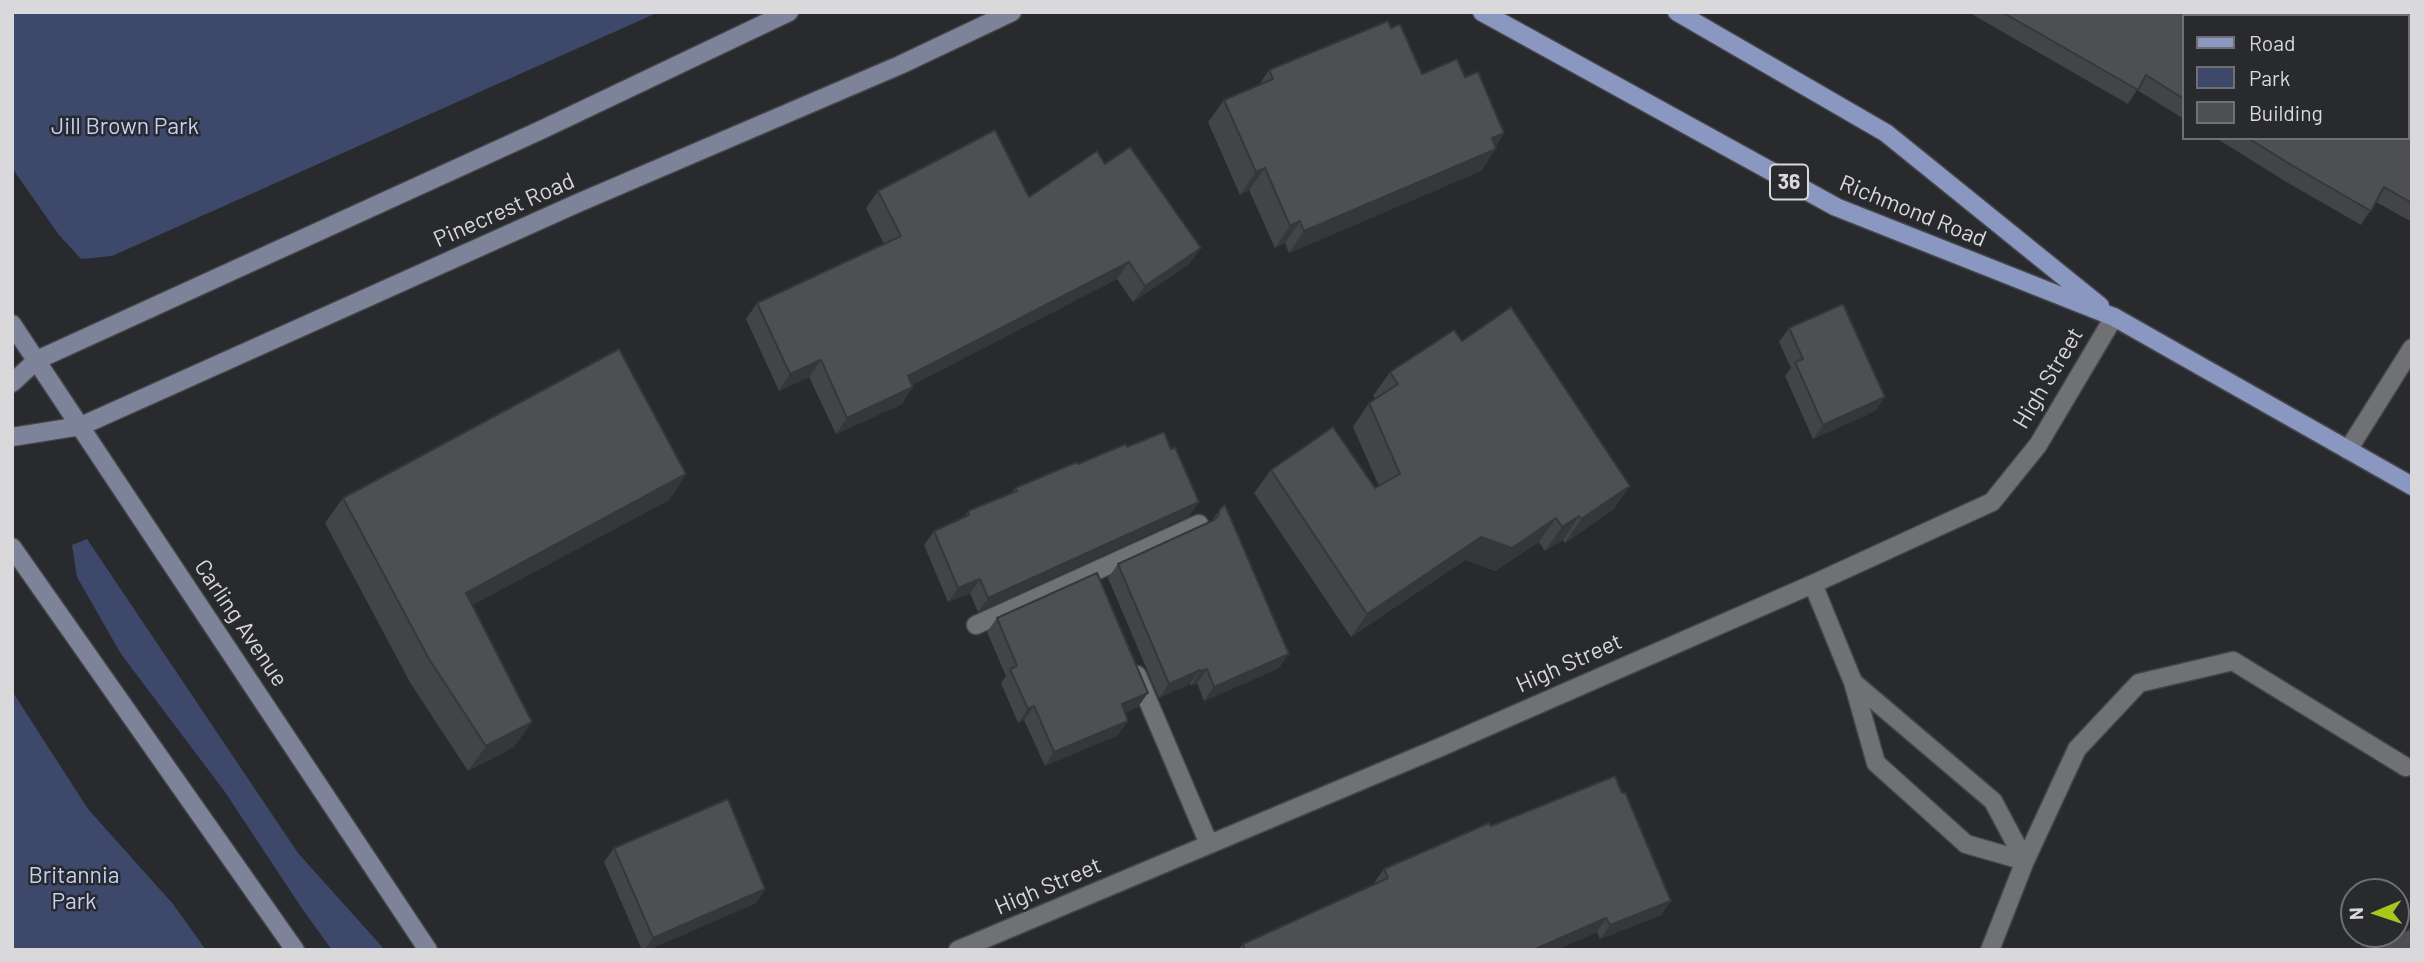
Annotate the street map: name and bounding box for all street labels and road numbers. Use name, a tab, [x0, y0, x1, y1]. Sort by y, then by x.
road number: 36	[1770, 164, 1808, 200]
street label: Pinecrest Road	[429, 167, 579, 253]
street label: Richmond Road	[1836, 169, 1990, 253]
street label: High Street	[2007, 322, 2089, 434]
street label: Carling Avenue	[188, 554, 294, 692]
street label: High Street	[1512, 627, 1626, 699]
street label: High Street	[991, 851, 1105, 921]

